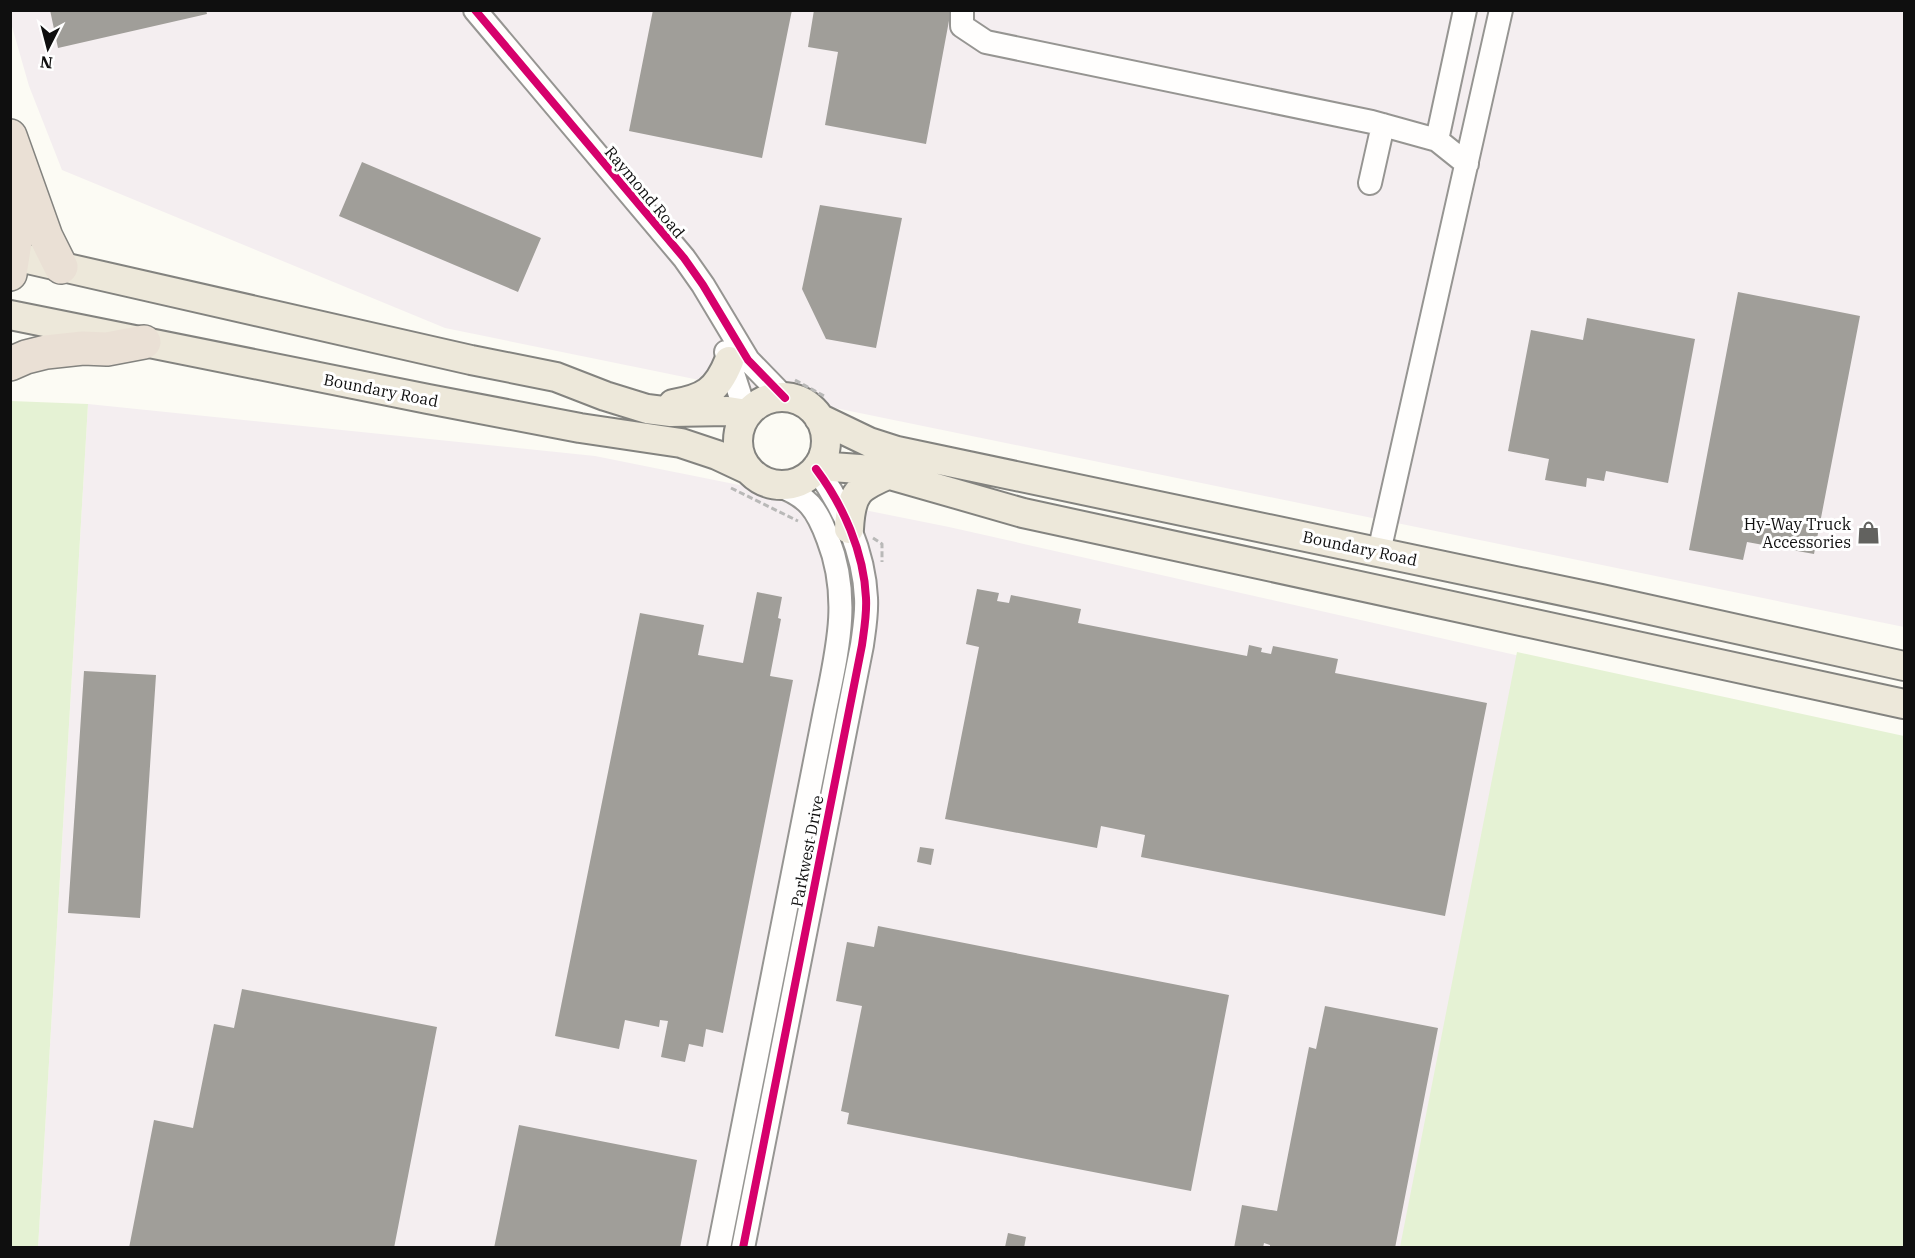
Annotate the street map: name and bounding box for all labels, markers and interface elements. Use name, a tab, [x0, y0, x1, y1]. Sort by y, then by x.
north arrow	[18, 18, 78, 78]
text: N	[39, 52, 54, 74]
street label: Raymond Road	[601, 142, 689, 242]
street label: Boundary Road	[322, 369, 440, 411]
place label: Hy-Way Truck Accessories	[1744, 514, 1852, 552]
shop icon: Hy-Way Truck Accessories	[1856, 520, 1882, 546]
street label: Boundary Road	[1301, 526, 1419, 570]
street label: Parkwest Drive	[786, 793, 828, 909]

